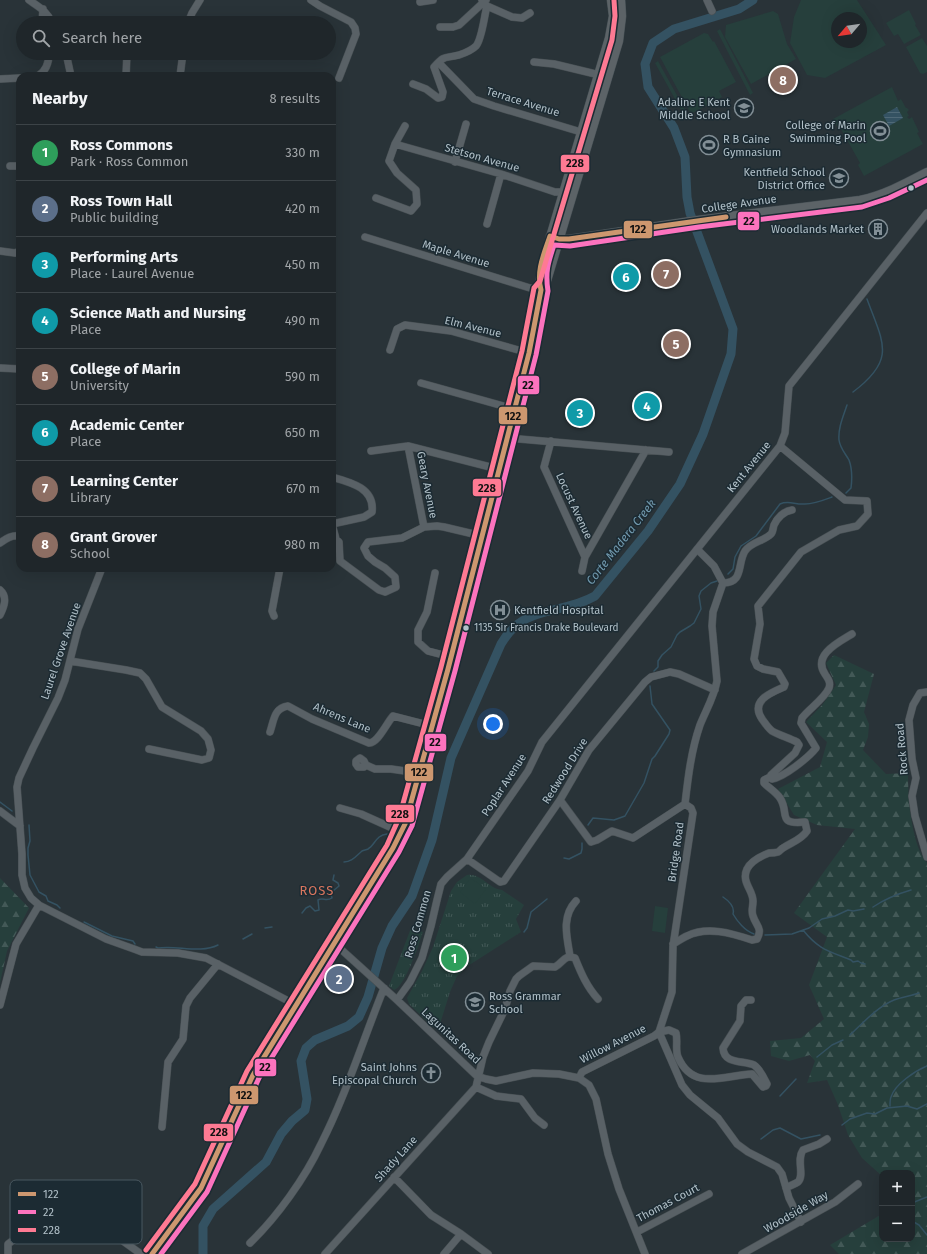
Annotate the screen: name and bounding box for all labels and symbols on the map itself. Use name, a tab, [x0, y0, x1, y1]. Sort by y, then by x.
north arrow	[831, 12, 867, 48]
pin: 8	[770, 65, 796, 95]
street label: Terrace Avenue	[485, 85, 561, 119]
place label: Adaline E Kent Middle School	[658, 96, 730, 122]
school or university icon: Adaline E Kent Middle School	[733, 97, 755, 119]
place label: College of Marin Swimming Pool	[785, 119, 866, 145]
sports icon: College of Marin Swimming Pool	[869, 120, 891, 142]
place label: R B Caine Gymnasium	[723, 133, 781, 159]
sports icon: R B Caine Gymnasium	[698, 134, 720, 156]
street label: Stetson Avenue	[443, 141, 521, 175]
line badge: 228	[560, 154, 590, 173]
text: 228	[566, 157, 584, 170]
place label: Kentfield School District Office	[744, 166, 825, 192]
school or university icon: Kentfield School District Office	[828, 167, 850, 189]
unlabelled marker	[906, 183, 916, 193]
street label: College Avenue	[701, 192, 777, 216]
line badge: 22	[737, 211, 760, 231]
text: 22	[743, 215, 755, 228]
building icon: Woodlands Market	[867, 218, 889, 240]
line badge: 122	[623, 220, 653, 239]
text: 122	[630, 223, 647, 236]
place label: Woodlands Market	[771, 223, 864, 236]
street label: Maple Avenue	[421, 238, 491, 270]
pin: 7	[653, 259, 679, 289]
pin: 6	[613, 262, 639, 292]
street label: Elm Avenue	[443, 314, 503, 340]
pin: 5	[663, 329, 689, 359]
line badge: 22	[517, 375, 540, 395]
text: 22	[522, 379, 534, 392]
pin: 4	[634, 391, 660, 421]
pin: 3	[567, 398, 593, 428]
line badge: 122	[498, 406, 528, 425]
text: 122	[505, 410, 522, 423]
street label: Kent Avenue	[724, 439, 774, 495]
street label: Geary Avenue	[414, 450, 440, 520]
street label: Locust Avenue	[553, 471, 595, 541]
line badge: 228	[472, 478, 502, 497]
text: 228	[478, 482, 496, 495]
water label: Corte Madera Creek	[583, 496, 659, 587]
hospital icon: Kentfield Hospital	[489, 599, 511, 621]
street label: Laurel Grove Avenue	[38, 601, 84, 701]
place label: Kentfield Hospital	[514, 604, 603, 617]
place label: 1135 Sir Francis Drake Boulevard	[474, 622, 619, 634]
marker: 1135 Sir Francis Drake Boulevard	[461, 623, 471, 633]
street label: Ahrens Lane	[311, 700, 373, 736]
your location	[483, 714, 503, 734]
street label: Rock Road	[893, 722, 911, 776]
line badge: 22	[424, 733, 447, 752]
text: 22	[429, 736, 441, 749]
street label: Redwood Drive	[540, 736, 590, 806]
street label: Poplar Avenue	[479, 751, 529, 819]
line badge: 122	[404, 763, 434, 782]
text: 122	[411, 766, 428, 779]
line badge: 228	[385, 804, 415, 823]
text: 228	[391, 808, 409, 821]
street label: Bridge Road	[665, 821, 687, 883]
district label: ROSS	[300, 883, 334, 898]
street label: Ross Common	[402, 889, 434, 959]
pin: 1	[441, 943, 467, 973]
pin: 2	[326, 964, 352, 994]
place label: Ross Grammar School	[489, 990, 562, 1016]
school or university icon: Ross Grammar School	[464, 991, 486, 1013]
street label: Lagunitas Road	[419, 1005, 483, 1067]
street label: Willow Avenue	[578, 1022, 648, 1066]
line badge: 22	[254, 1058, 277, 1077]
text: 22	[259, 1061, 271, 1074]
place label: Saint Johns Episcopal Church	[332, 1061, 417, 1087]
church icon: Saint Johns Episcopal Church	[420, 1062, 442, 1084]
line badge: 122	[229, 1085, 259, 1105]
text: 122	[236, 1089, 253, 1102]
line badge: 228	[203, 1123, 234, 1142]
text: 228	[210, 1126, 228, 1139]
street label: Shady Lane	[372, 1133, 420, 1185]
legend	[10, 1180, 142, 1244]
street label: Thomas Court	[635, 1181, 701, 1225]
text: 122	[43, 1188, 59, 1201]
street label: Woodside Way	[762, 1188, 831, 1236]
text: 22	[43, 1206, 54, 1219]
text: 228	[43, 1224, 60, 1237]

